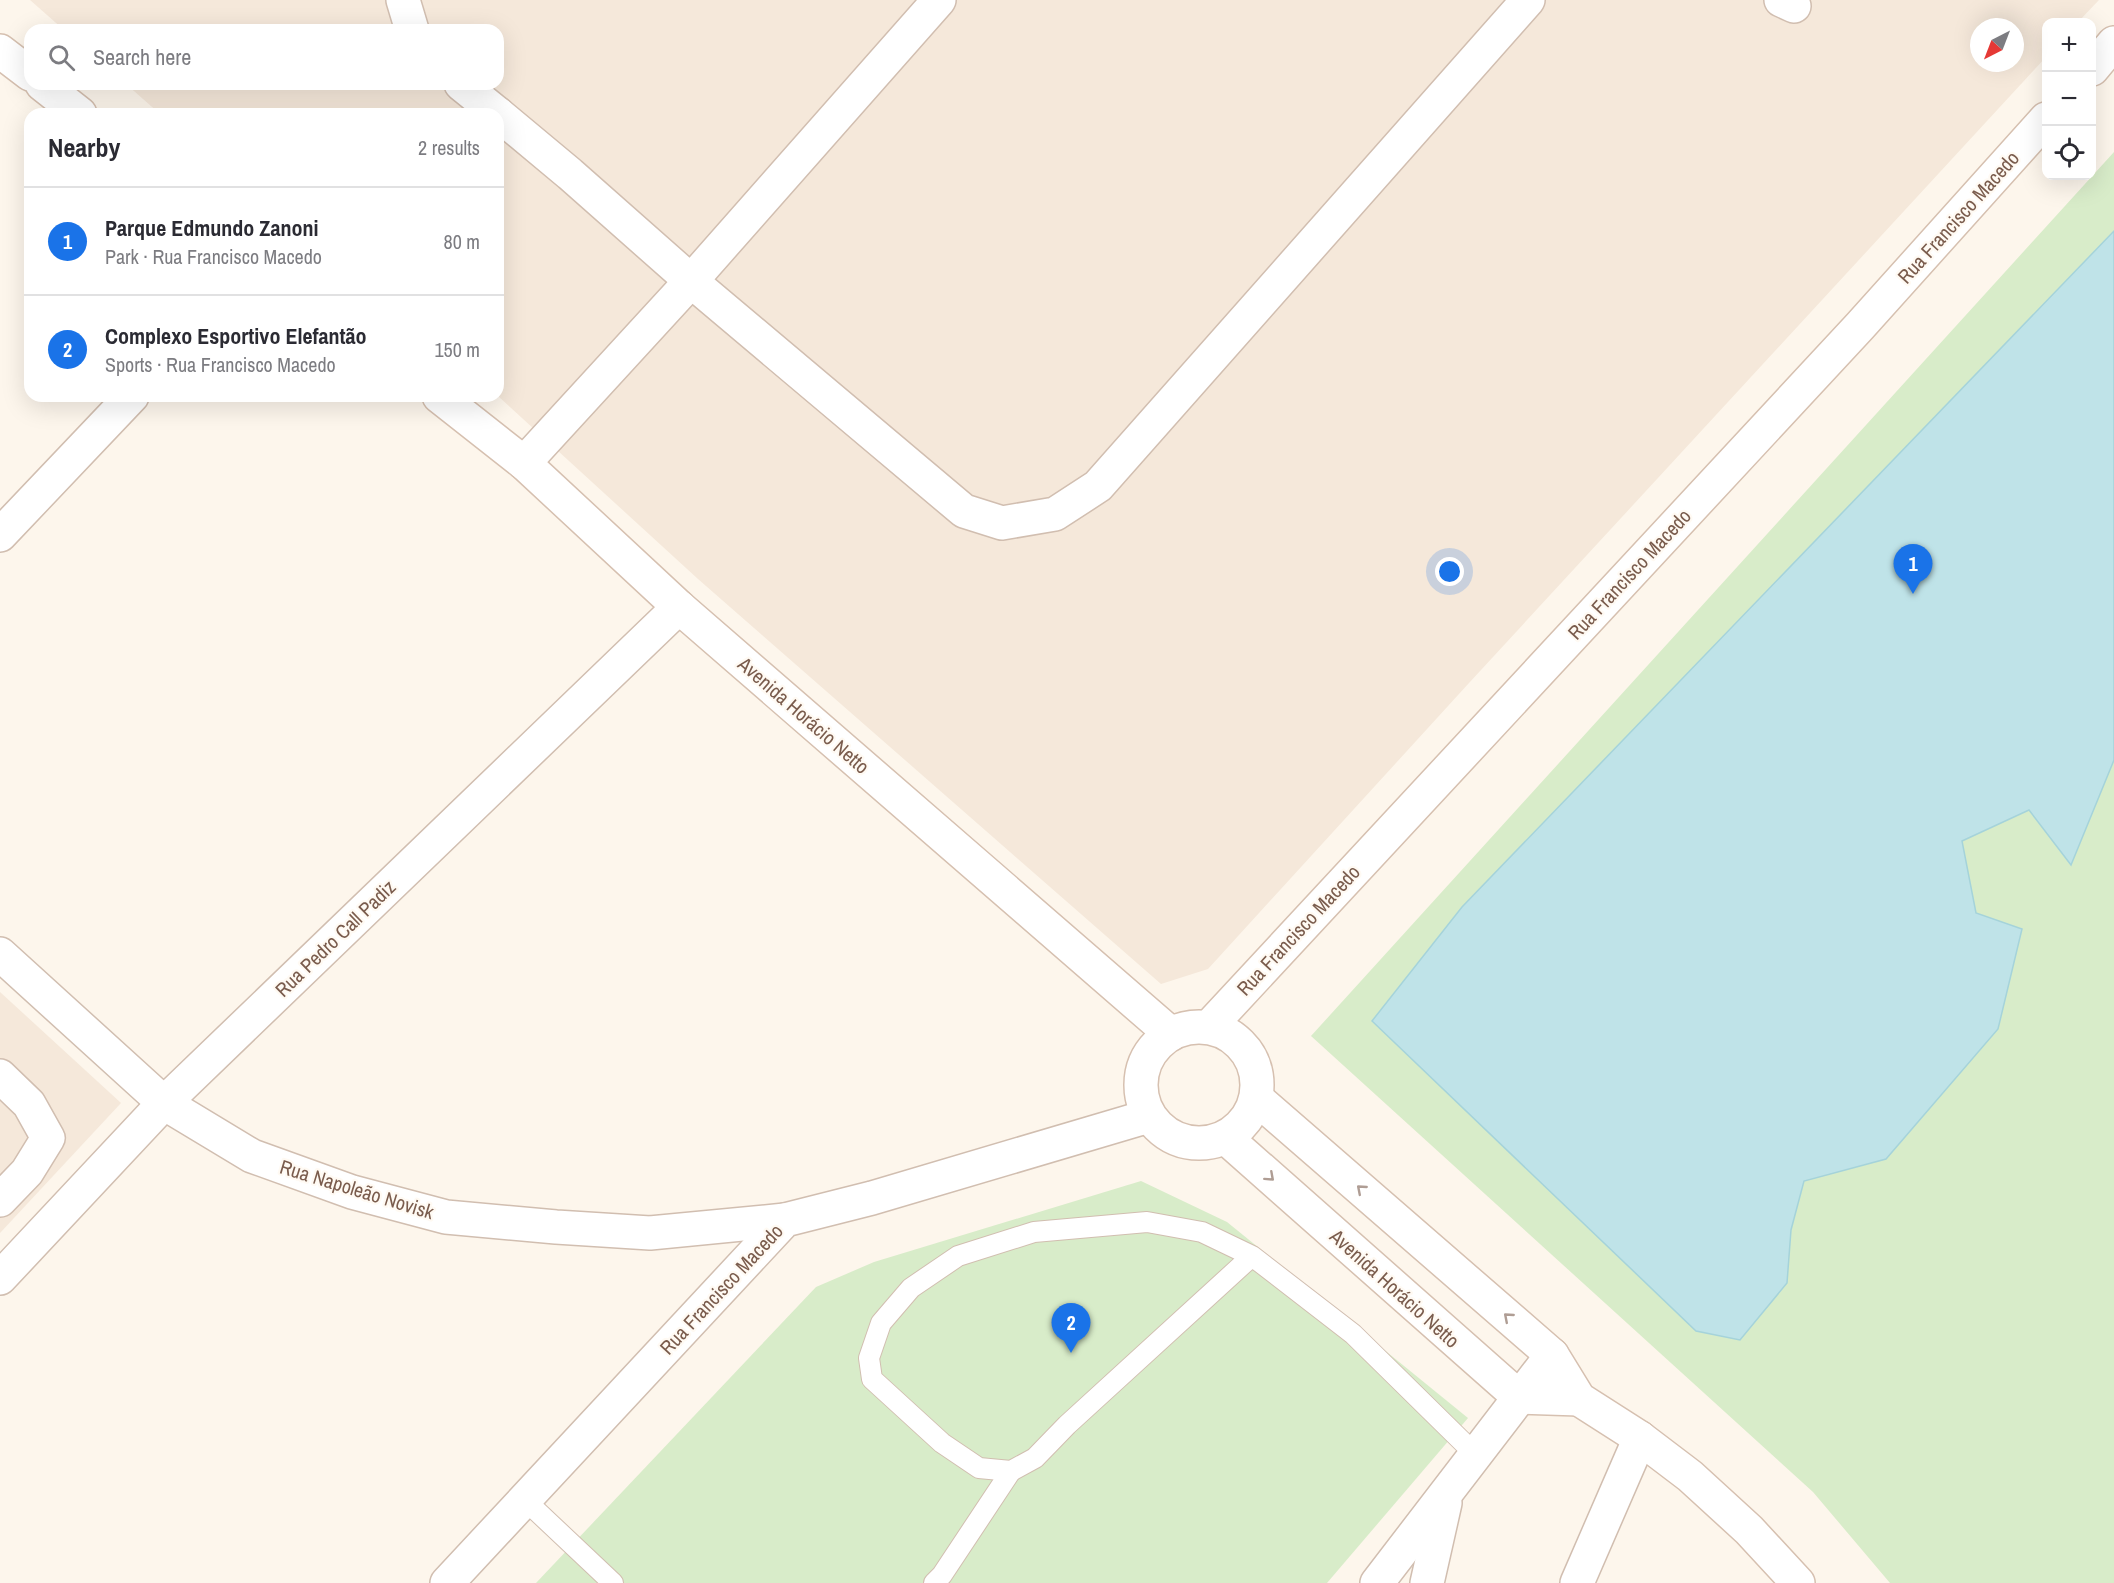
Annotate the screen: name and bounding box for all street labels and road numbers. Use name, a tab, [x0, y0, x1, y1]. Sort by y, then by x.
street label: Rua Francisco Macedo	[1891, 145, 2025, 289]
street label: Rua Francisco Macedo	[1561, 503, 1697, 645]
street label: Avenida Horácio Netto	[732, 650, 875, 780]
street label: Rua Francisco Macedo	[1230, 859, 1366, 1001]
street label: Rua Pedro Call Padiz	[269, 874, 401, 1002]
street label: Rua Napoleão Novisk	[277, 1153, 438, 1225]
street label: Rua Francisco Macedo	[653, 1218, 789, 1360]
street label: Avenida Horácio Netto	[1324, 1222, 1466, 1353]

